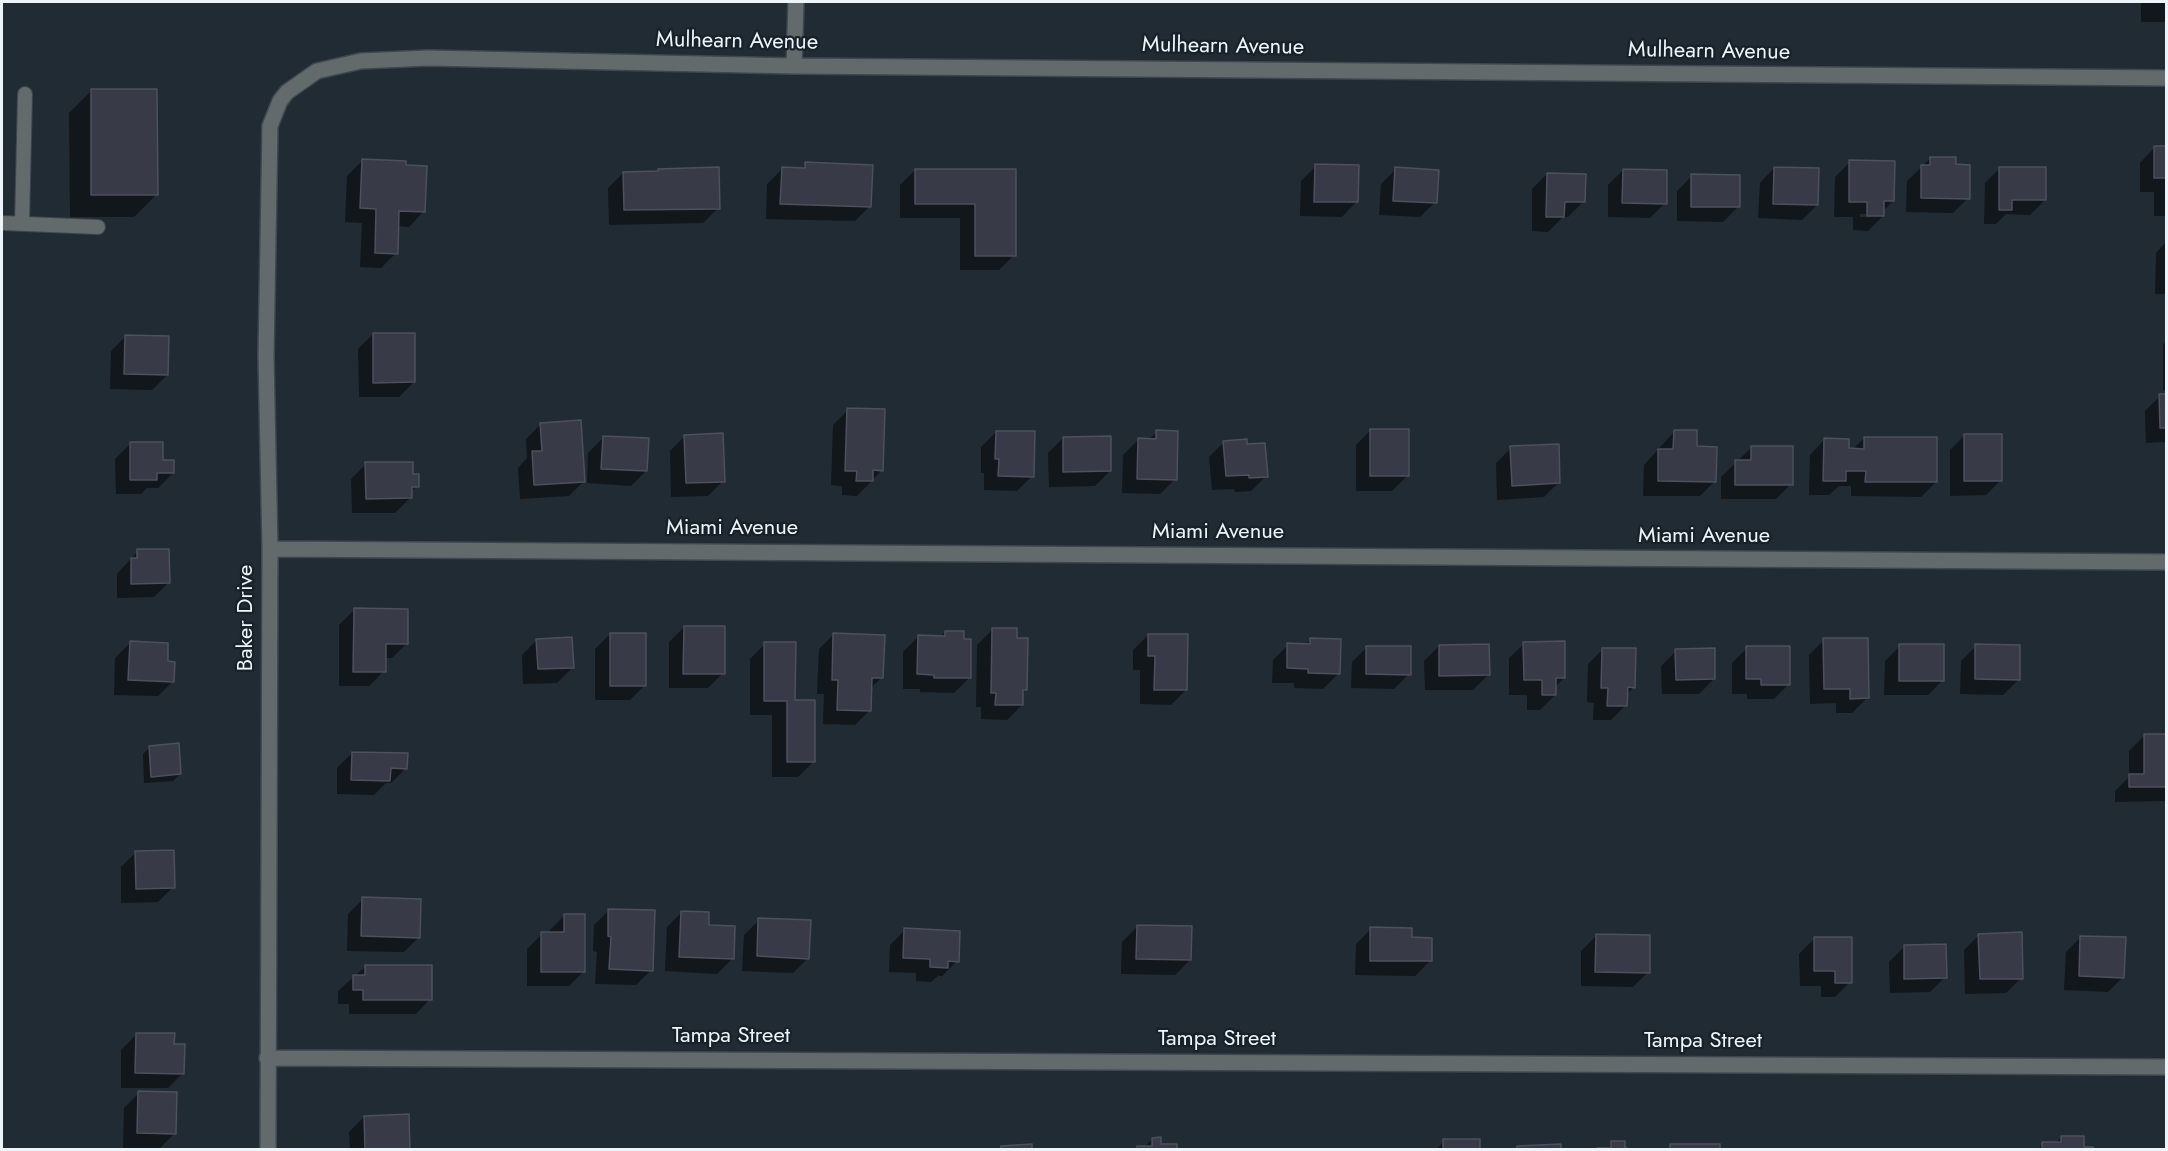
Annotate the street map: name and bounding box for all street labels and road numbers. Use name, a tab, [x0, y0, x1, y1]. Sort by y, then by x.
street label: Mulhearn Avenue	[656, 27, 818, 57]
street label: Mulhearn Avenue	[1142, 32, 1304, 62]
street label: Mulhearn Avenue	[1628, 37, 1790, 67]
street label: Miami Avenue	[666, 516, 798, 542]
street label: Miami Avenue	[1152, 520, 1284, 546]
street label: Miami Avenue	[1638, 524, 1770, 550]
street label: Baker Drive	[234, 565, 260, 671]
street label: Tampa Street	[672, 1024, 790, 1050]
street label: Tampa Street	[1158, 1027, 1276, 1053]
street label: Tampa Street	[1644, 1029, 1762, 1055]

